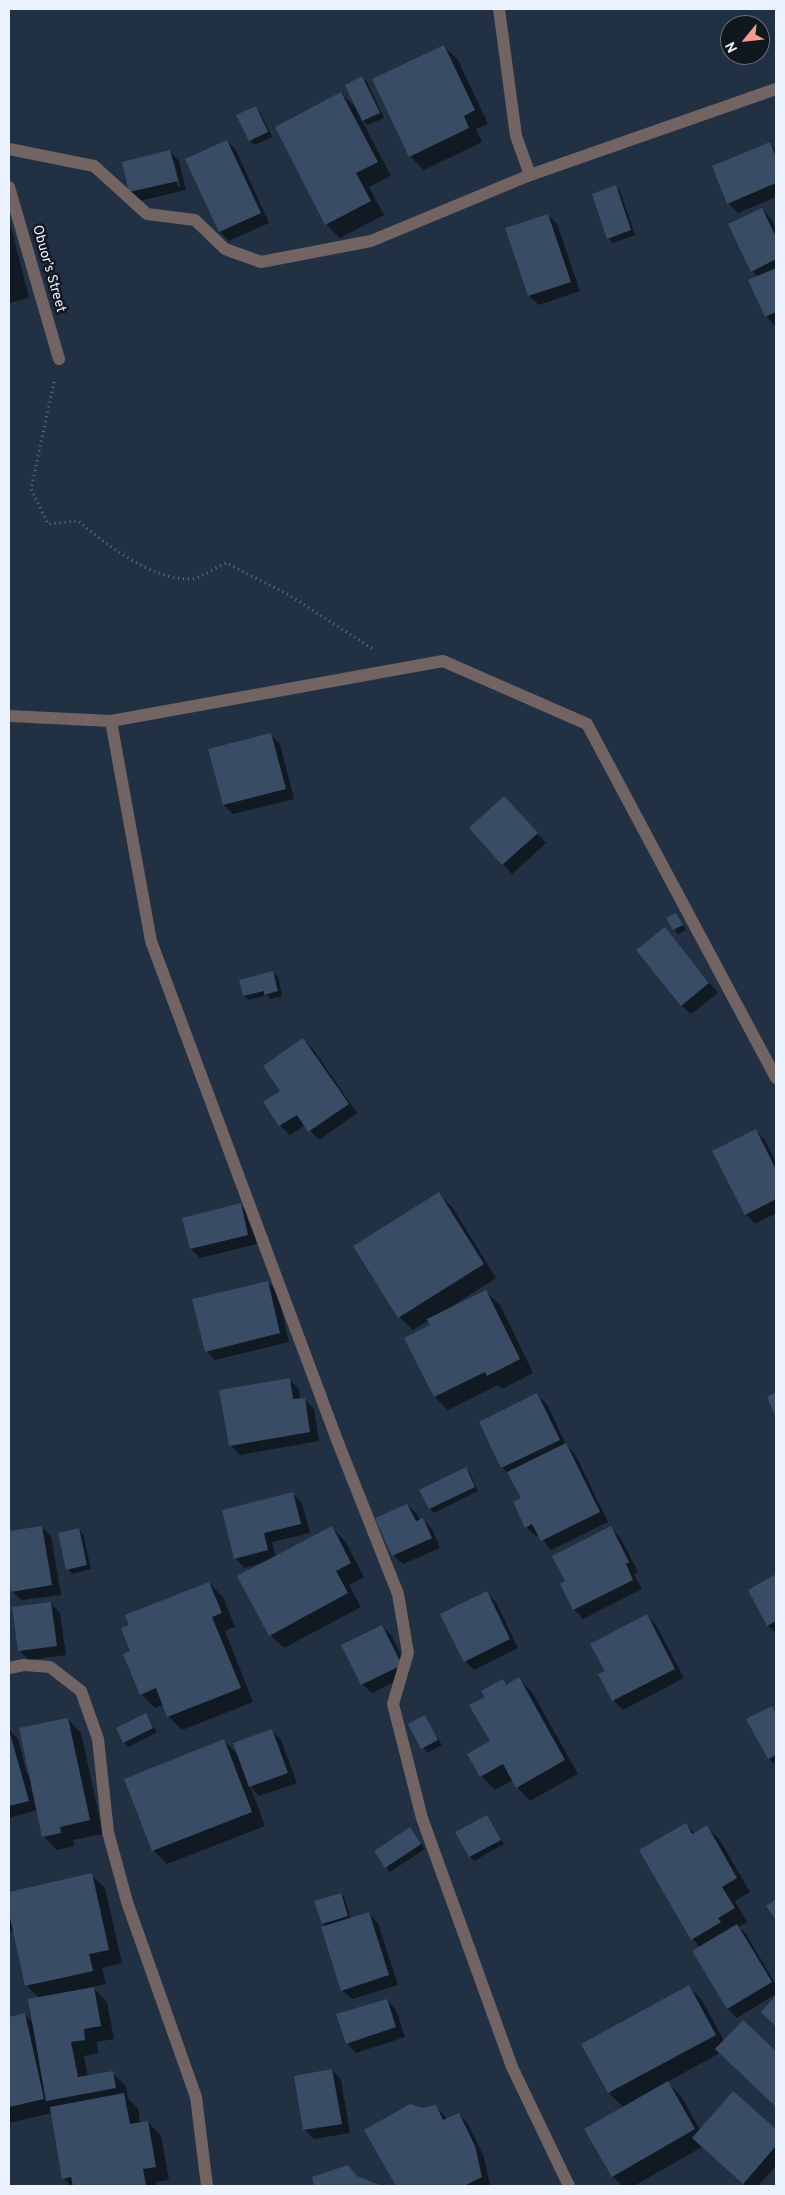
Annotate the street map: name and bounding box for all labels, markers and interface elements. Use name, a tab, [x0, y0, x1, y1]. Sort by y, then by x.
north arrow	[720, 15, 770, 65]
text: N	[722, 38, 742, 55]
street label: Obuor’s Street	[28, 223, 68, 315]

